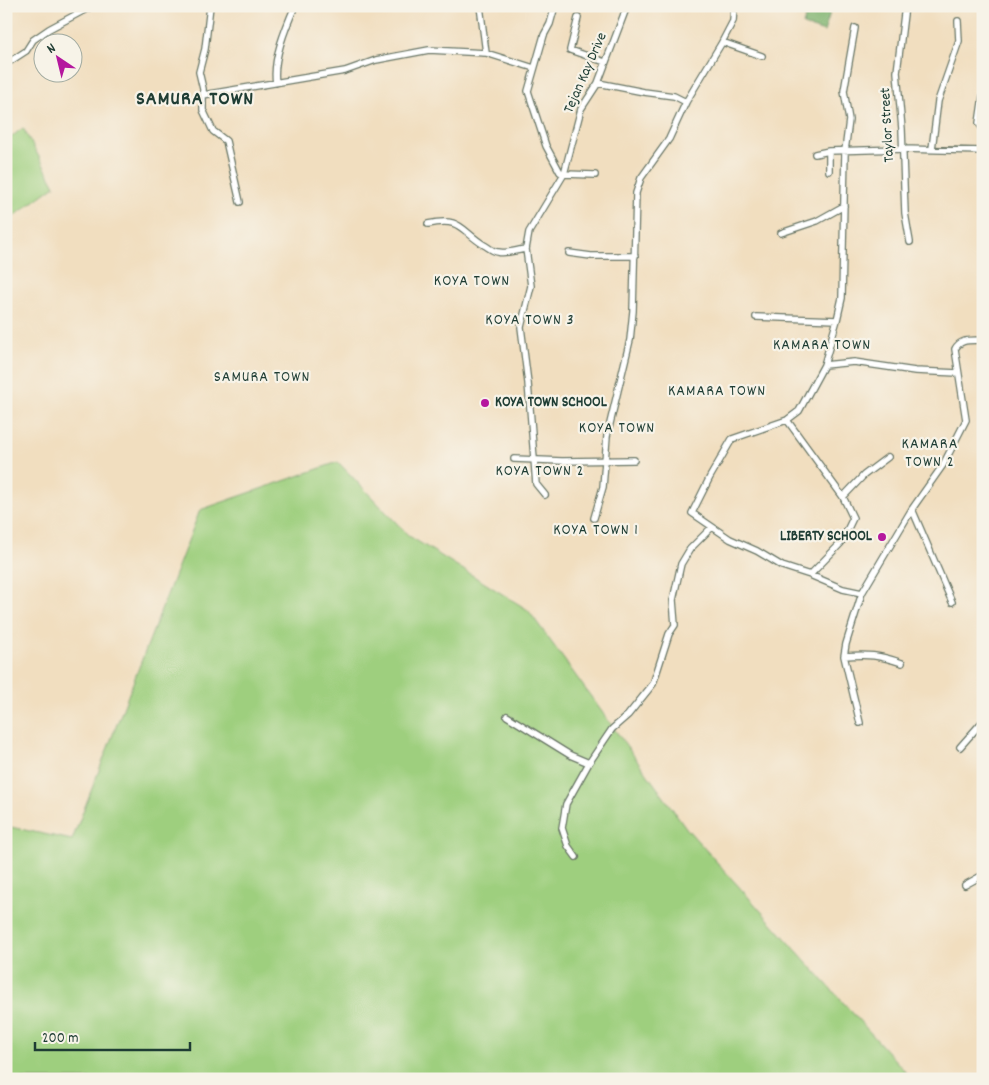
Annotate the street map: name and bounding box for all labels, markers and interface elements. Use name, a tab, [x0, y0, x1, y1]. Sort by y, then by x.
street label: Tejan Kay Drive	[558, 29, 614, 117]
north arrow	[32, 32, 82, 82]
text: N	[43, 39, 60, 59]
district label: SAMURA TOWN	[136, 86, 254, 114]
street label: Taylor Street	[875, 87, 901, 163]
district label: KOYA TOWN	[434, 270, 510, 293]
district label: KOYA TOWN 3	[485, 309, 575, 332]
district label: KAMARA TOWN	[773, 334, 871, 357]
district label: SAMURA TOWN	[214, 366, 310, 389]
district label: KAMARA TOWN	[668, 380, 766, 403]
place label: KOYA TOWN SCHOOL	[495, 392, 608, 414]
marker: KOYA TOWN SCHOOL	[479, 397, 491, 409]
district label: KOYA TOWN	[579, 417, 655, 440]
district label: KAMARA TOWN 2	[902, 433, 958, 474]
district label: KOYA TOWN 2	[495, 460, 585, 483]
district label: KOYA TOWN 1	[553, 519, 639, 542]
place label: LIBERTY SCHOOL	[780, 526, 873, 548]
marker: LIBERTY SCHOOL	[876, 531, 888, 543]
scale bar	[35, 1020, 190, 1052]
text: 200 m	[42, 1028, 79, 1050]

